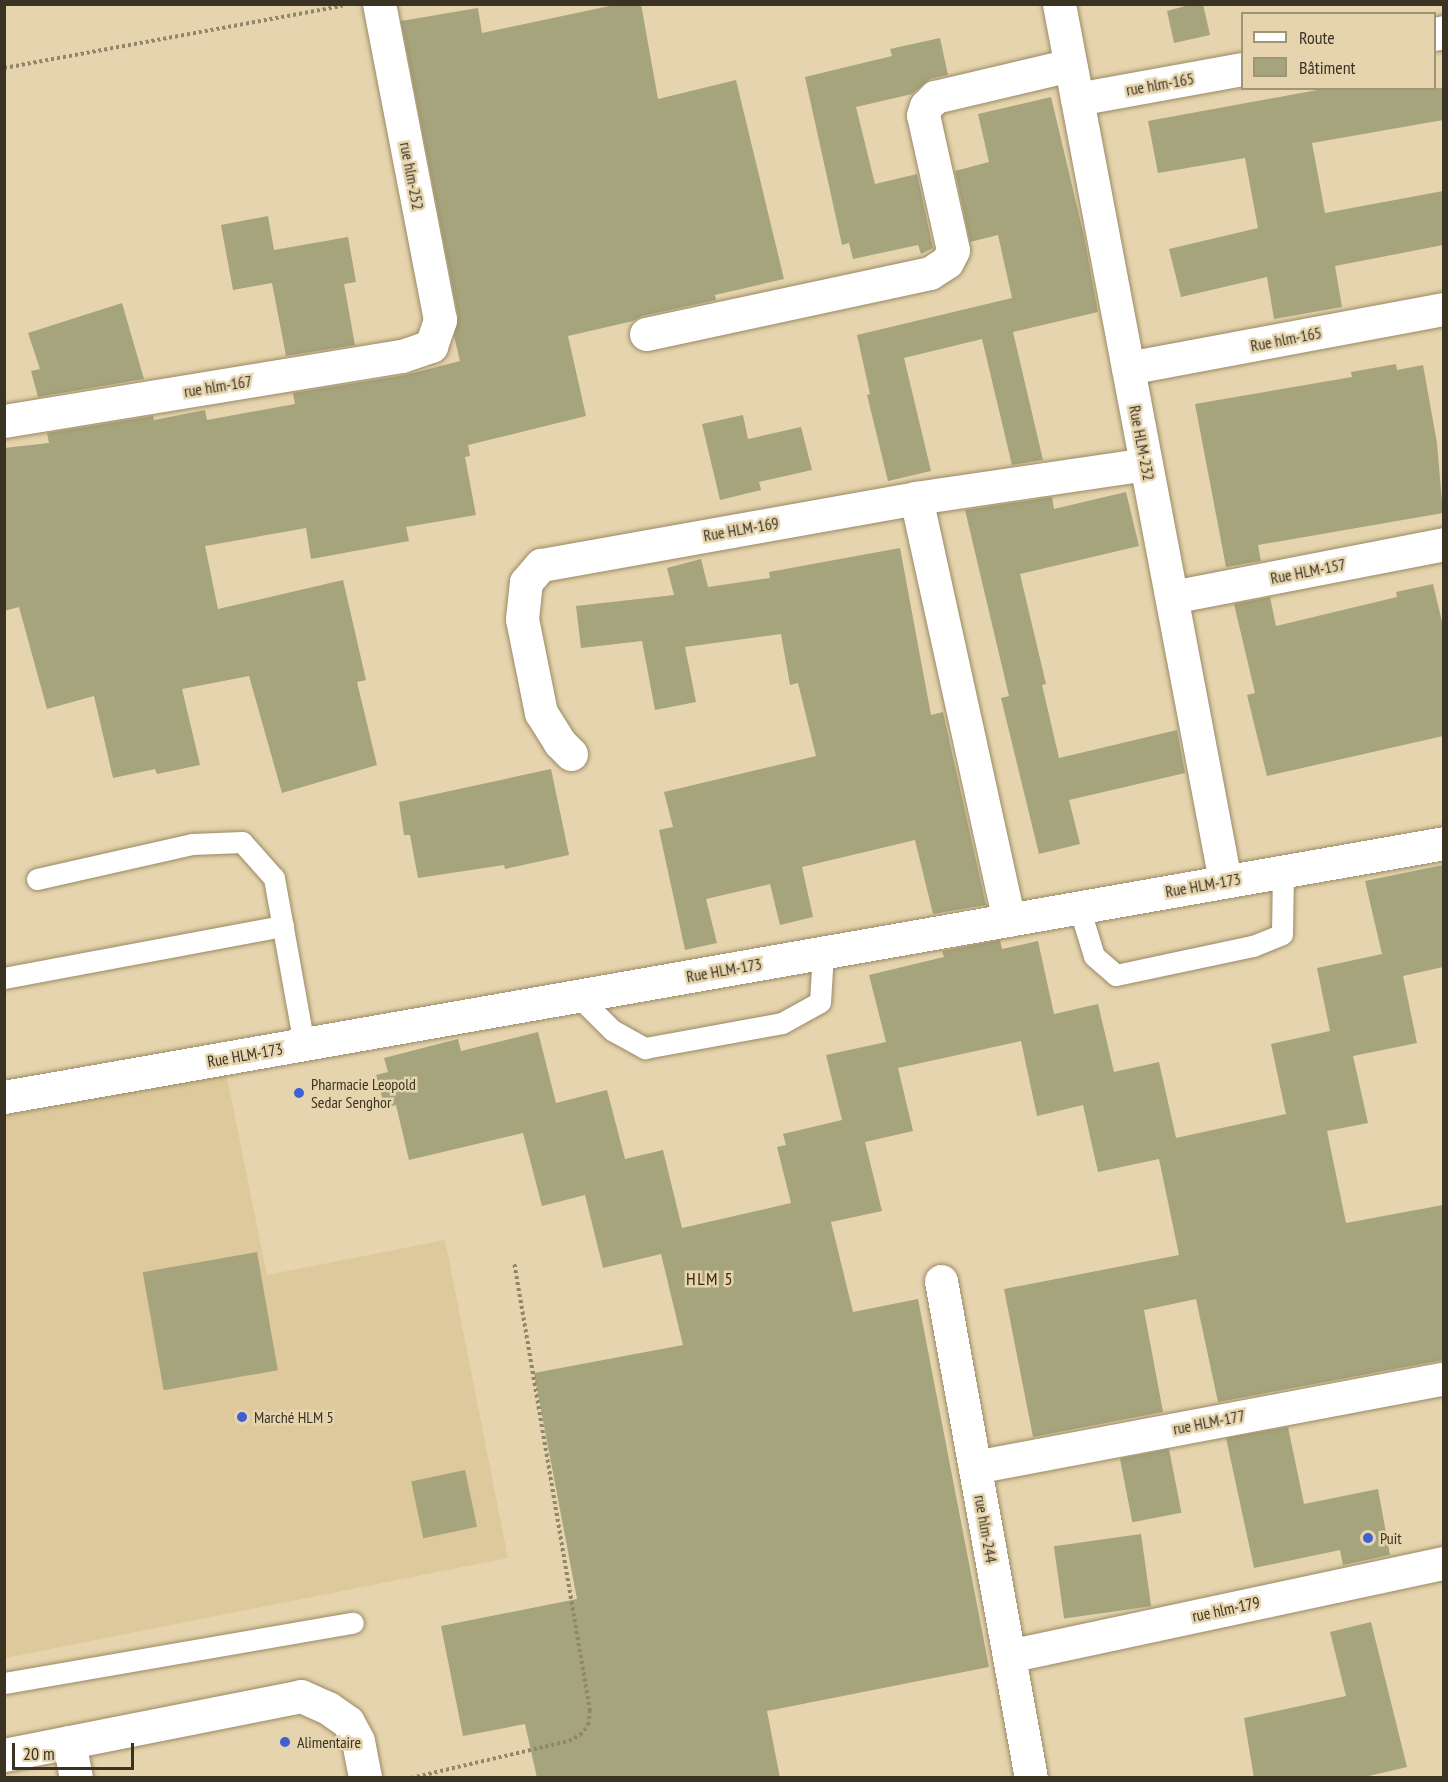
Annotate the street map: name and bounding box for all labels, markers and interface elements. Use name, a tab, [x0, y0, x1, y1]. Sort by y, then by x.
legend	[1241, 12, 1436, 90]
text: Route	[1299, 26, 1335, 49]
text: Bâtiment	[1299, 56, 1356, 79]
street label: rue hlm-165	[1124, 69, 1196, 99]
street label: rue hlm-252	[396, 140, 428, 212]
street label: Rue hlm-165	[1249, 323, 1323, 355]
street label: rue hlm-167	[183, 371, 253, 401]
street label: Rue HLM-232	[1125, 404, 1159, 482]
street label: Rue HLM-169	[702, 513, 780, 545]
street label: Rue HLM-157	[1269, 554, 1347, 588]
street label: Rue HLM-173	[1164, 869, 1242, 901]
street label: Rue HLM-173	[685, 954, 763, 986]
street label: Rue HLM-173	[206, 1039, 284, 1071]
place label: Pharmacie Leopold Sedar Senghor	[311, 1074, 416, 1112]
marker: Pharmacie Leopold Sedar Senghor	[292, 1086, 306, 1100]
district label: HLM 5	[686, 1268, 734, 1290]
street label: rue HLM-177	[1171, 1406, 1247, 1438]
place label: Marché HLM 5	[254, 1407, 334, 1427]
marker: Marché HLM 5	[235, 1410, 249, 1424]
street label: rue hlm-244	[971, 1493, 1001, 1565]
place label: Puit	[1380, 1528, 1402, 1548]
marker: Puit	[1361, 1531, 1375, 1545]
street label: rue hlm-179	[1190, 1592, 1262, 1626]
scale bar	[15, 1731, 136, 1769]
place label: Alimentaire	[297, 1732, 361, 1752]
marker: Alimentaire	[278, 1735, 292, 1749]
text: 20 m	[23, 1742, 55, 1765]

